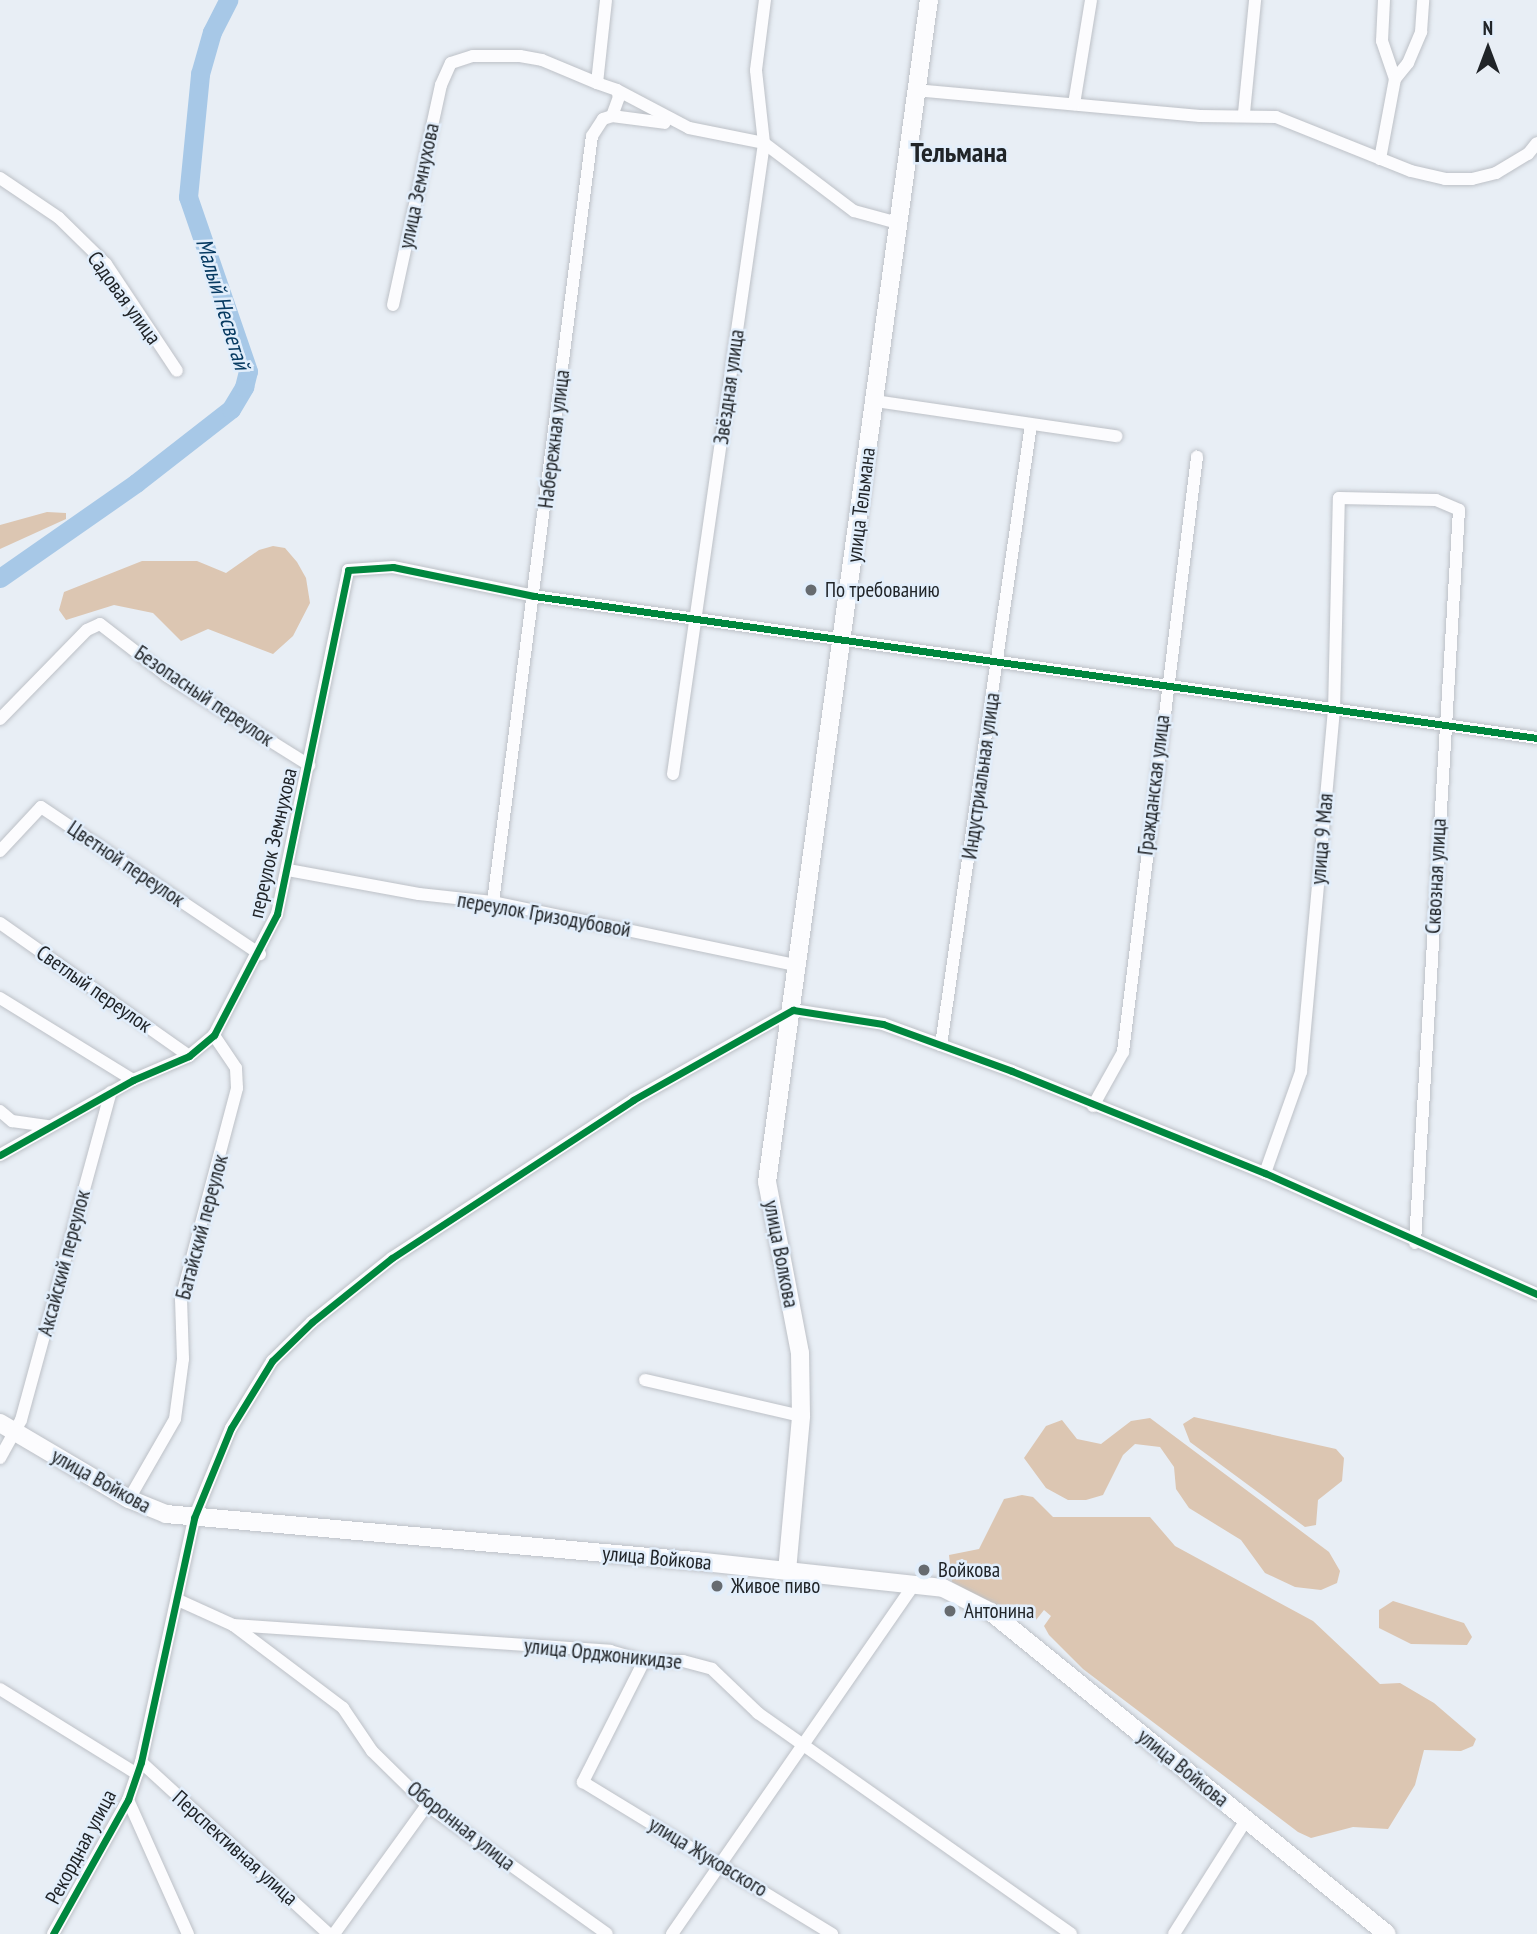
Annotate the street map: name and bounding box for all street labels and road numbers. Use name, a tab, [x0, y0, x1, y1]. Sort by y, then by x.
street label: улица Земнухова	[393, 121, 445, 251]
street label: Садовая улица	[82, 247, 166, 349]
street label: Звёздная улица	[708, 328, 750, 446]
street label: Набережная улица	[533, 368, 575, 510]
street label: улица Тельмана	[841, 446, 881, 564]
street label: Безопасный переулок	[130, 640, 278, 752]
street label: Индустриальная улица	[957, 691, 1005, 861]
street label: Гражданская улица	[1133, 713, 1175, 857]
street label: переулок Земнухова	[244, 766, 302, 920]
street label: улица 9 Мая	[1305, 792, 1339, 886]
street label: Цветной переулок	[63, 816, 189, 912]
street label: Сквозная улица	[1420, 818, 1452, 934]
street label: переулок Гризодубовой	[455, 887, 633, 943]
street label: Светлый переулок	[31, 940, 157, 1038]
street label: Батайский переулок	[171, 1152, 233, 1302]
street label: Аксайский переулок	[32, 1187, 96, 1339]
street label: улица Волкова	[758, 1198, 804, 1310]
street label: улица Войкова	[47, 1443, 155, 1519]
street label: улица Войкова	[601, 1541, 713, 1575]
street label: улица Орджоникидзе	[523, 1633, 683, 1675]
street label: улица Войкова	[1132, 1724, 1234, 1812]
street label: Оборонная улица	[402, 1776, 520, 1876]
street label: Рекордная улица	[40, 1785, 122, 1909]
street label: Перспективная улица	[167, 1785, 303, 1911]
street label: улица Жуковского	[644, 1812, 772, 1902]

